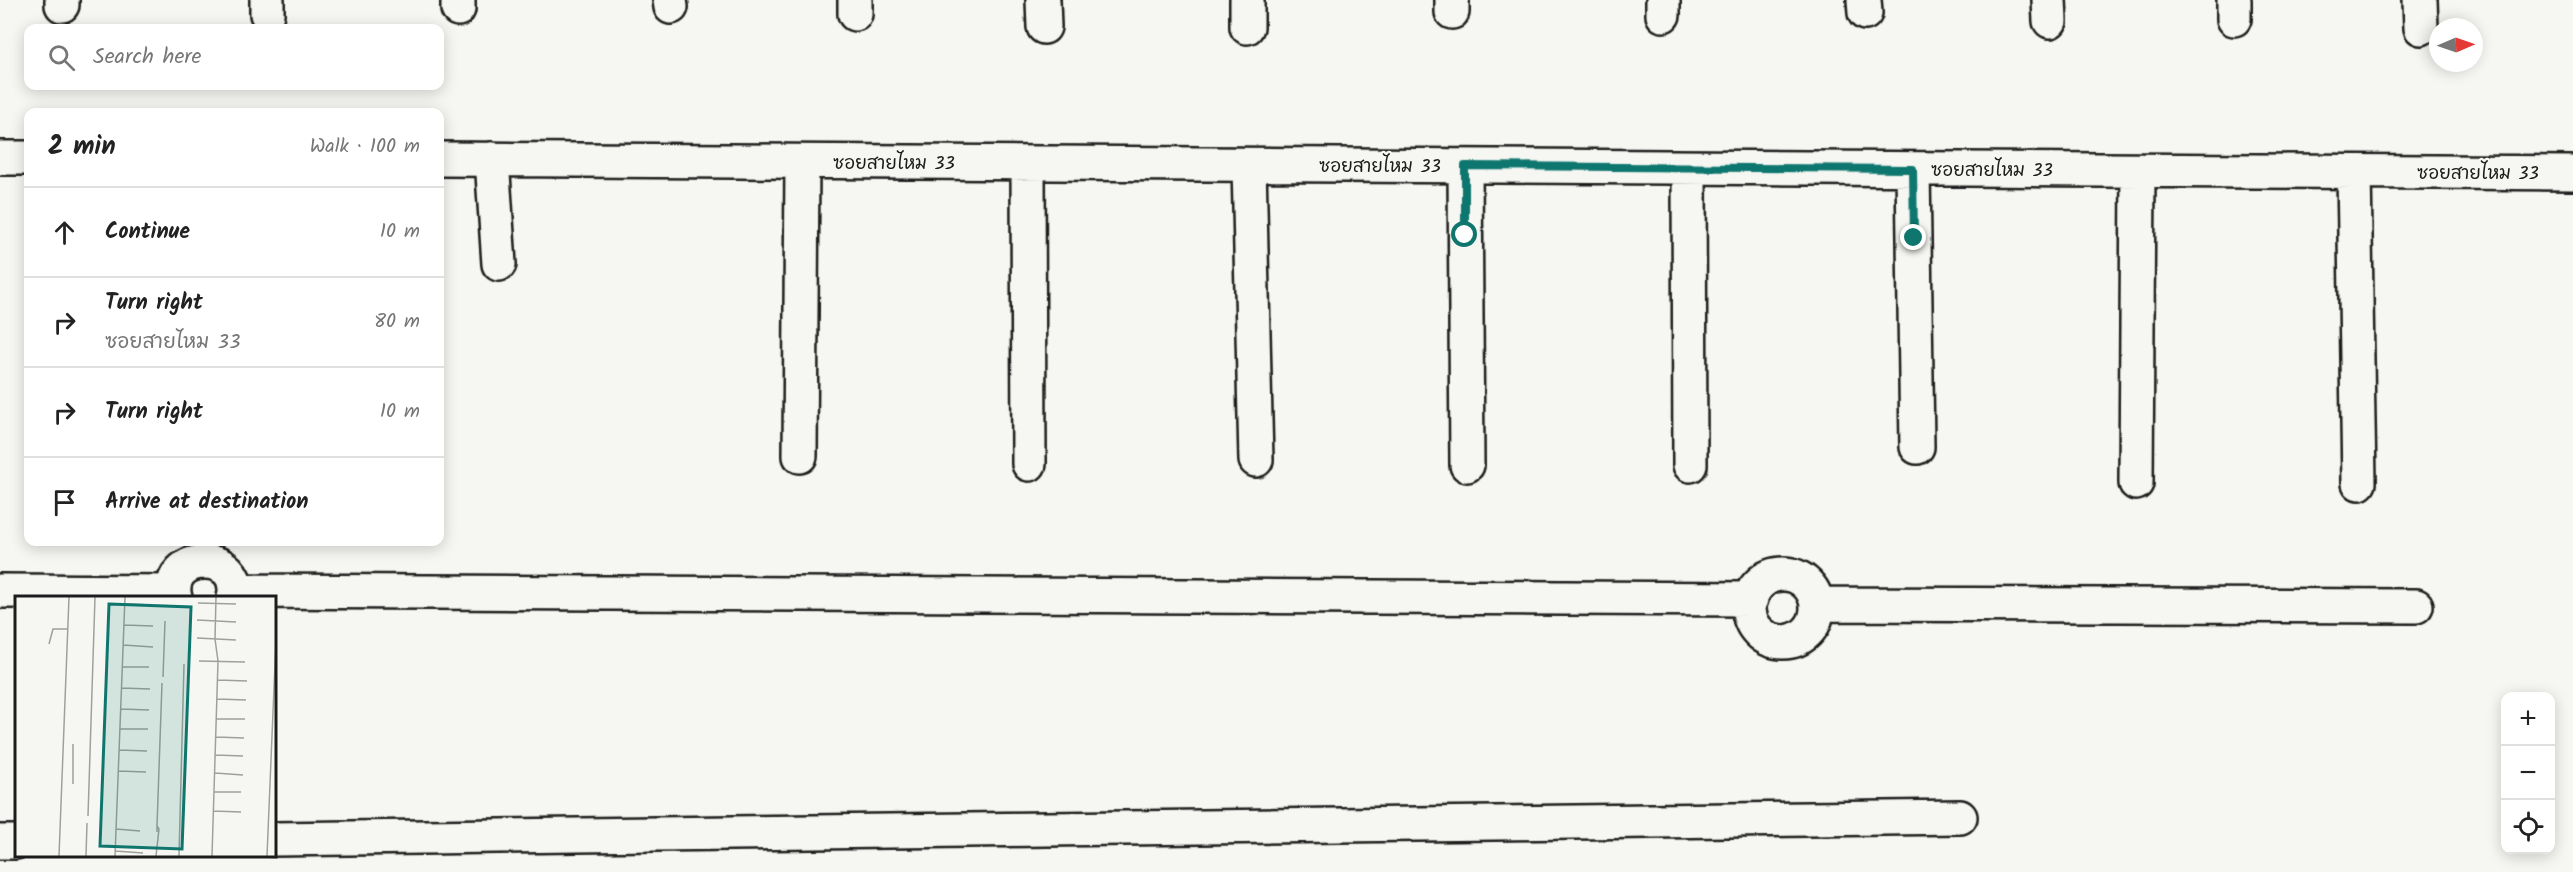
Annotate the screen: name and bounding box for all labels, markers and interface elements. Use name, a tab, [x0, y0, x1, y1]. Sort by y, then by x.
north arrow	[2429, 18, 2483, 72]
search box	[24, 24, 444, 90]
text: Search here	[93, 40, 201, 75]
icon: search	[45, 41, 78, 74]
text: 2 min	[48, 126, 116, 168]
text: Walk · 100 m	[310, 131, 420, 163]
street label: ซอยสายไหม 33	[833, 150, 955, 179]
street label: ซอยสายไหม 33	[1319, 153, 1441, 182]
street label: ซอยสายไหม 33	[1931, 157, 2053, 186]
street label: ซอยสายไหม 33	[2417, 160, 2539, 189]
text: Continue	[105, 215, 190, 250]
icon: ahead	[48, 216, 81, 249]
text: 10 m	[380, 216, 420, 248]
route start	[1451, 221, 1477, 247]
route end	[1900, 224, 1926, 250]
text: Turn right	[105, 286, 203, 321]
icon: right	[48, 306, 81, 339]
text: 80 m	[374, 306, 420, 338]
text: ซอยสายไหม 33	[105, 327, 240, 359]
text: Turn right	[105, 395, 203, 430]
icon: right	[48, 396, 81, 429]
text: 10 m	[380, 396, 420, 428]
text: Arrive at destination	[105, 485, 308, 520]
icon: arrive	[48, 486, 81, 519]
inset map	[15, 596, 276, 857]
map controls	[2501, 692, 2555, 854]
button: +	[2501, 692, 2555, 746]
button: −	[2501, 746, 2555, 800]
button: locate	[2501, 800, 2555, 854]

